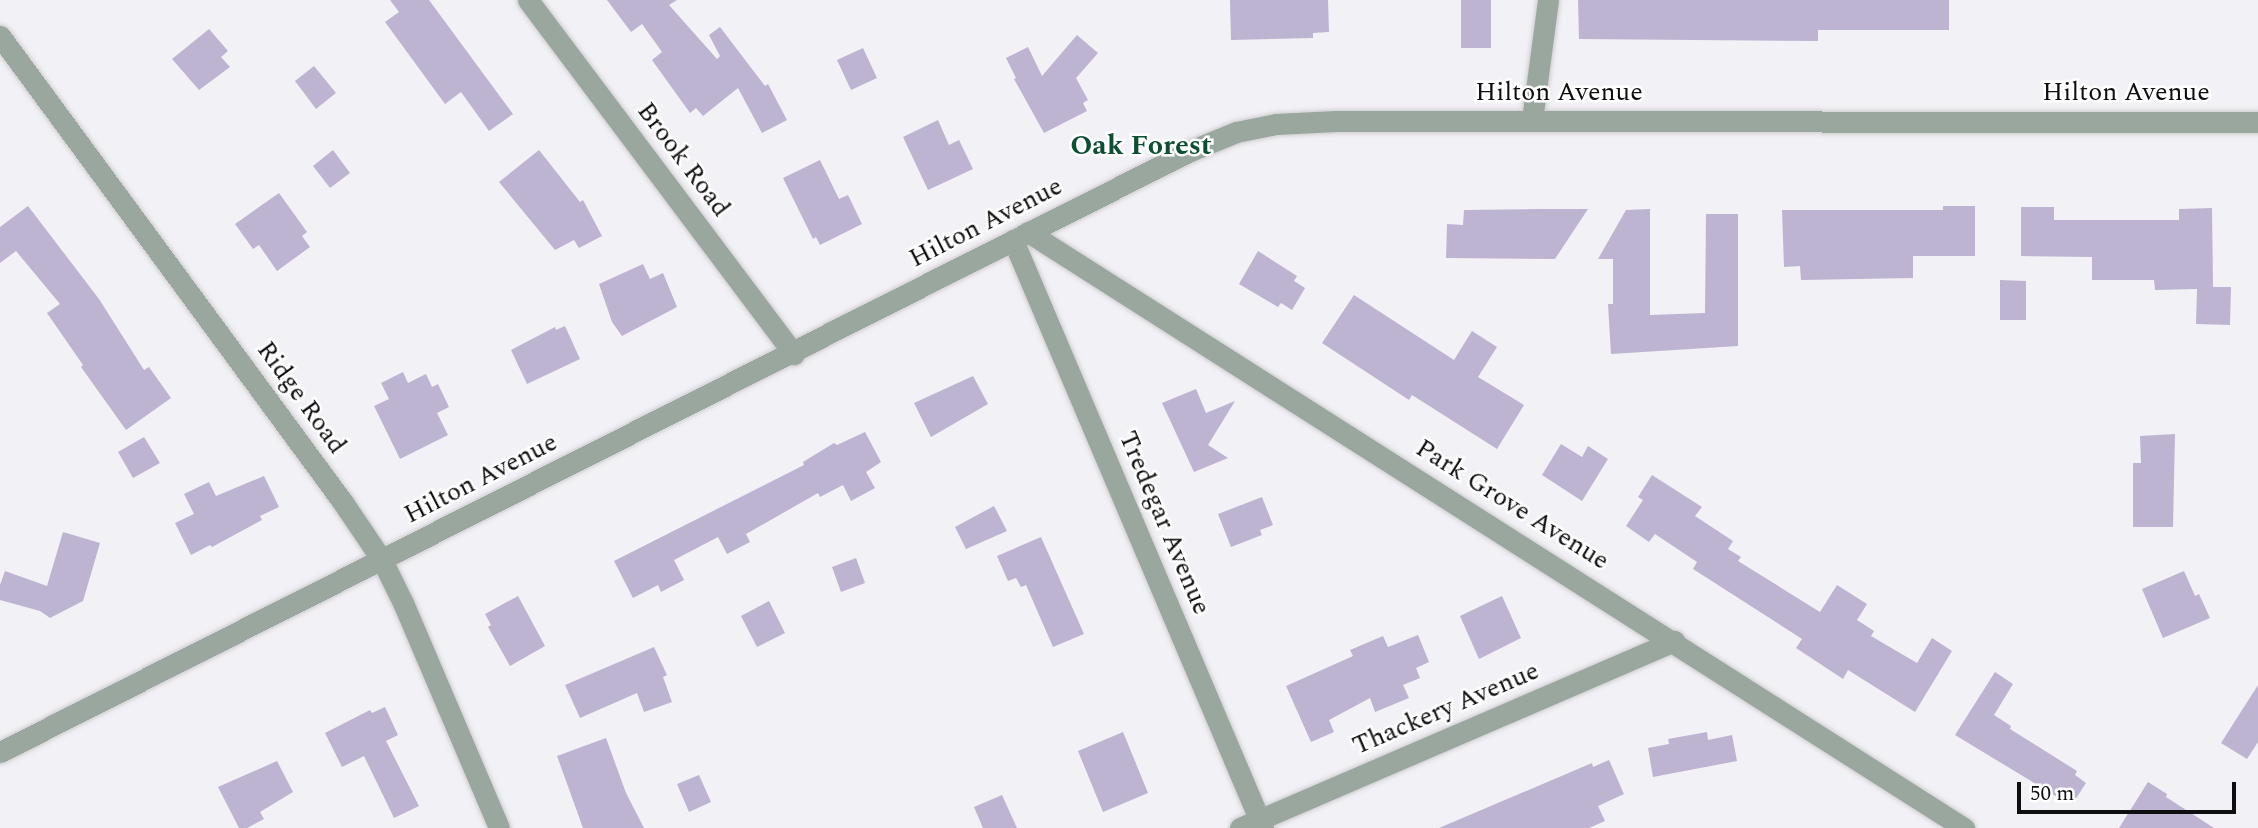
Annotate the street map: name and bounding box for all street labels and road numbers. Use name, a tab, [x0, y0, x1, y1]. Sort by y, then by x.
street label: Hilton Avenue	[1475, 77, 1643, 109]
street label: Hilton Avenue	[2042, 77, 2210, 109]
street label: Brook Road	[630, 97, 736, 223]
street label: Hilton Avenue	[904, 171, 1068, 275]
street label: Ridge Road	[250, 336, 352, 460]
street label: Hilton Avenue	[399, 427, 563, 531]
street label: Tredegar Avenue	[1111, 427, 1217, 619]
street label: Park Grove Avenue	[1410, 433, 1614, 577]
street label: Thackery Avenue	[1348, 656, 1544, 762]

